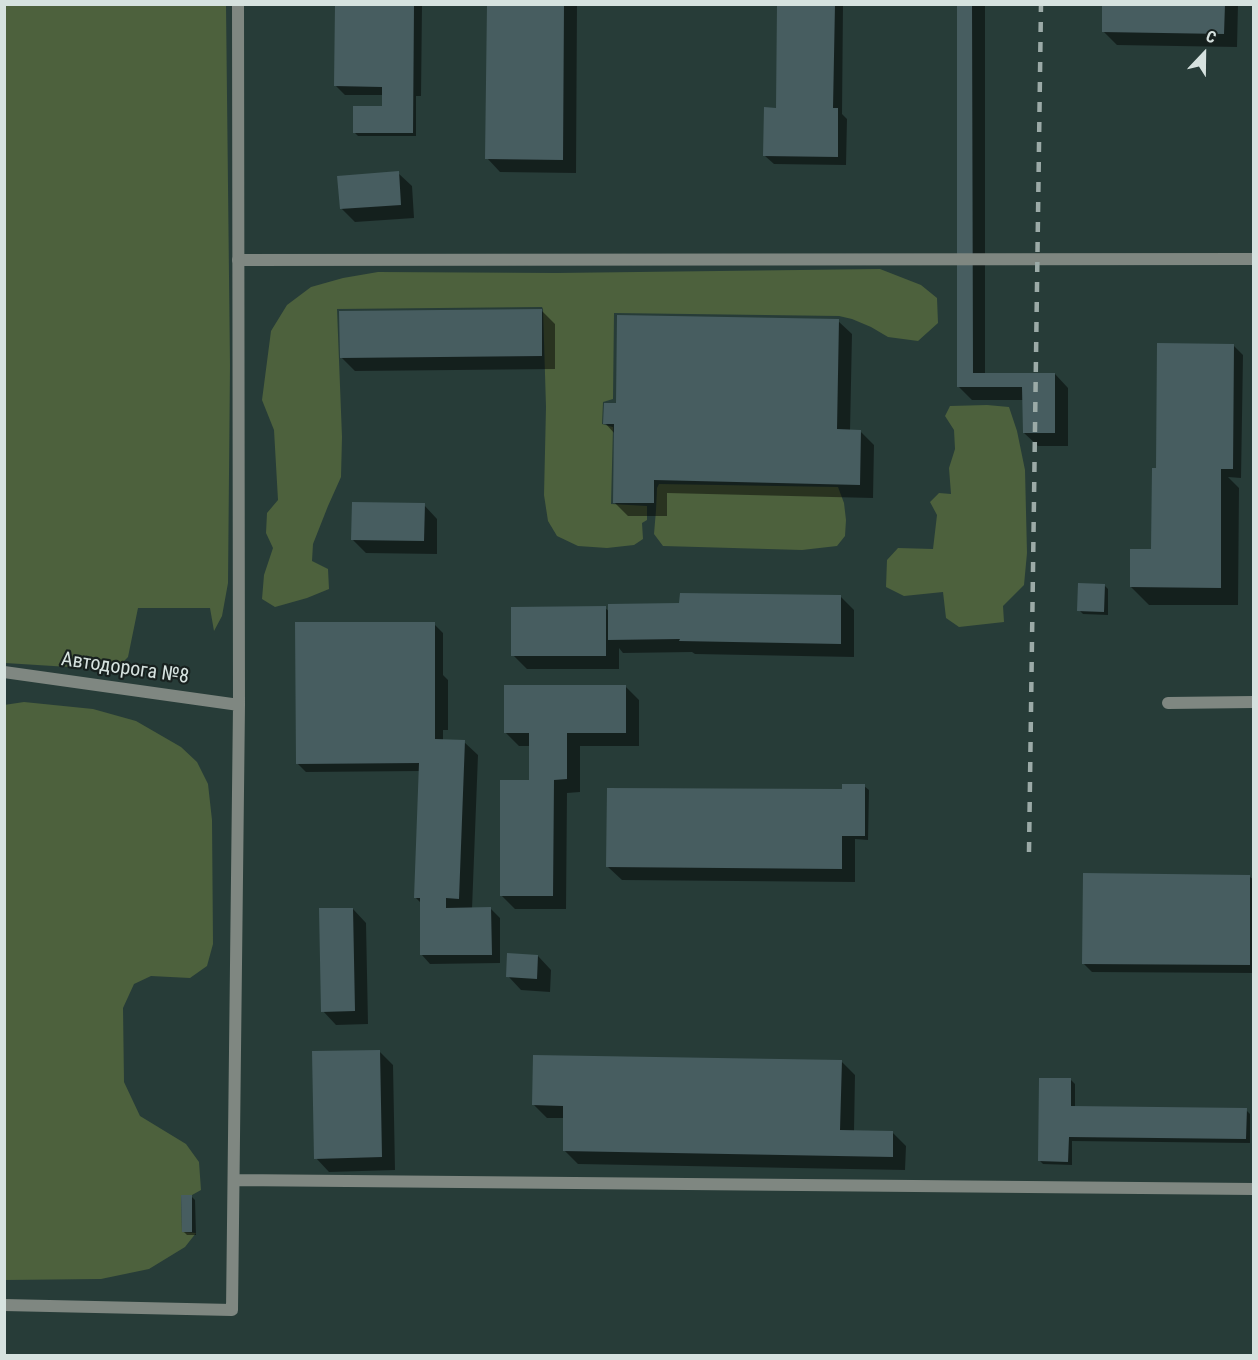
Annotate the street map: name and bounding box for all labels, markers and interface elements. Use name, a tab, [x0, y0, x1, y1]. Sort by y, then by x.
north arrow	[1174, 24, 1234, 84]
text: С	[1203, 26, 1219, 47]
street label: Автодорога №8	[60, 648, 190, 690]

